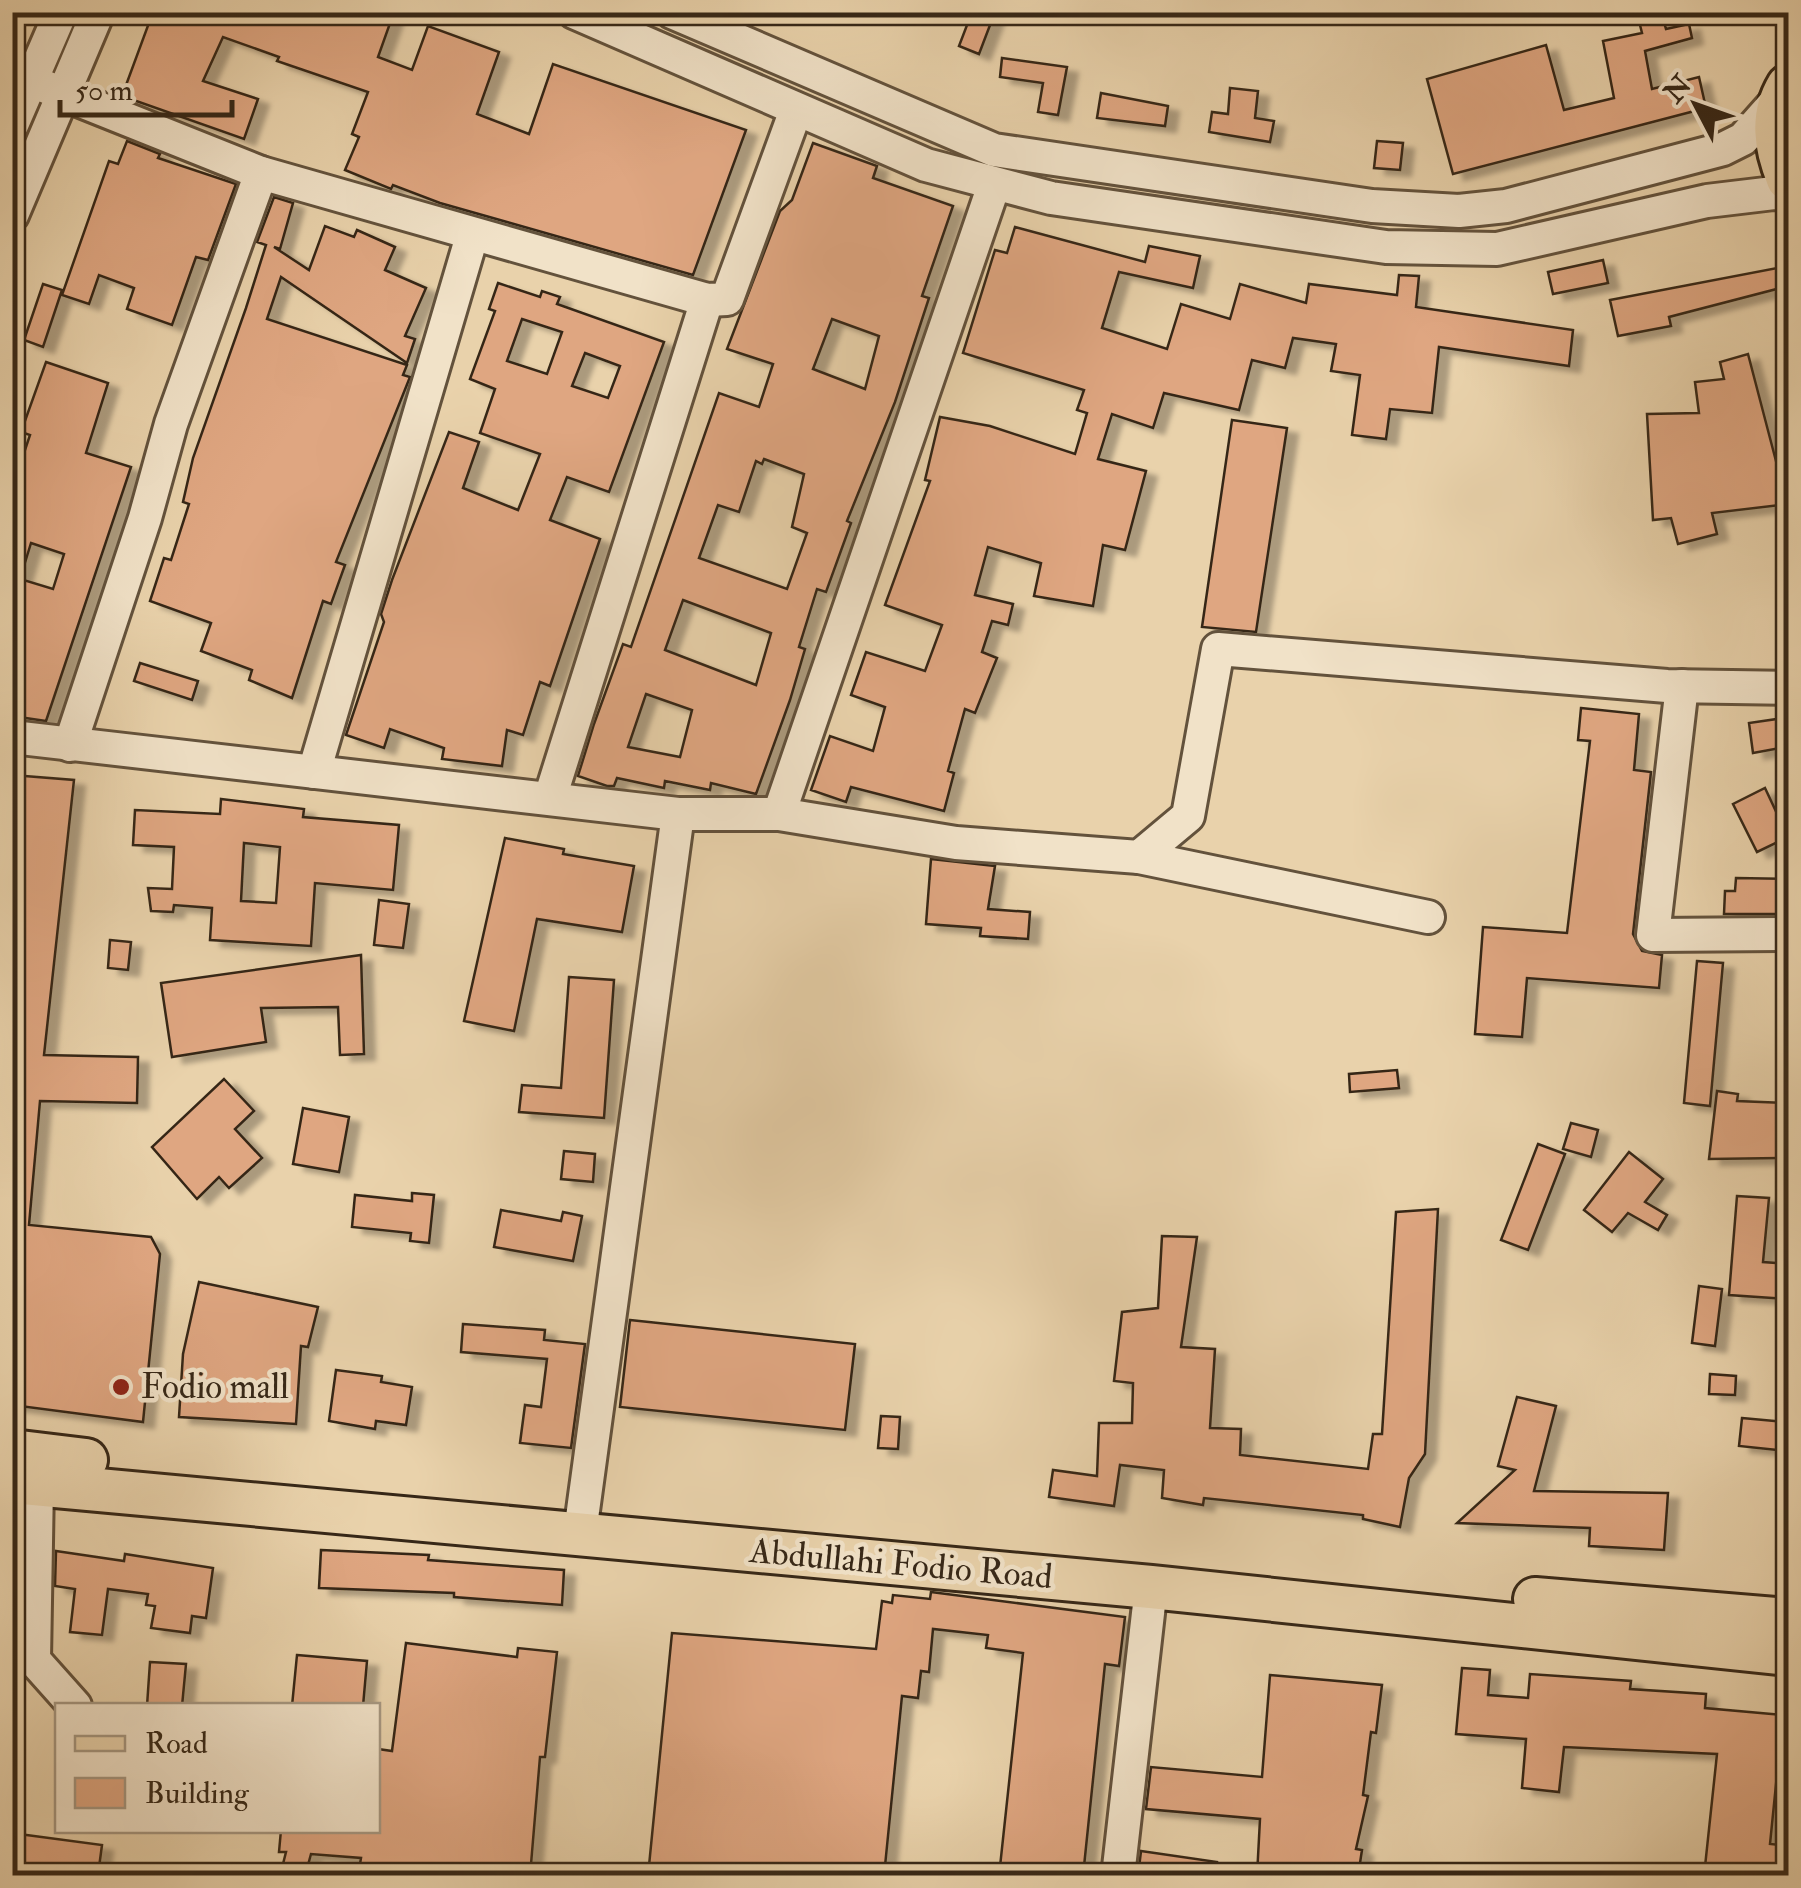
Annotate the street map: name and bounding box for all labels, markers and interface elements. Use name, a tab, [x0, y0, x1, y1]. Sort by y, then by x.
scale bar	[60, 55, 232, 117]
north arrow	[1646, 55, 1746, 155]
text: N	[1656, 68, 1700, 111]
text: 50 m	[75, 72, 133, 109]
place label: Fodio mall	[141, 1365, 289, 1409]
marker: Fodio mall	[110, 1376, 132, 1398]
street label: Abdullahi Fodio Road	[747, 1529, 1054, 1599]
legend	[55, 1703, 380, 1833]
text: Road	[145, 1725, 208, 1762]
text: Building	[145, 1775, 250, 1812]

